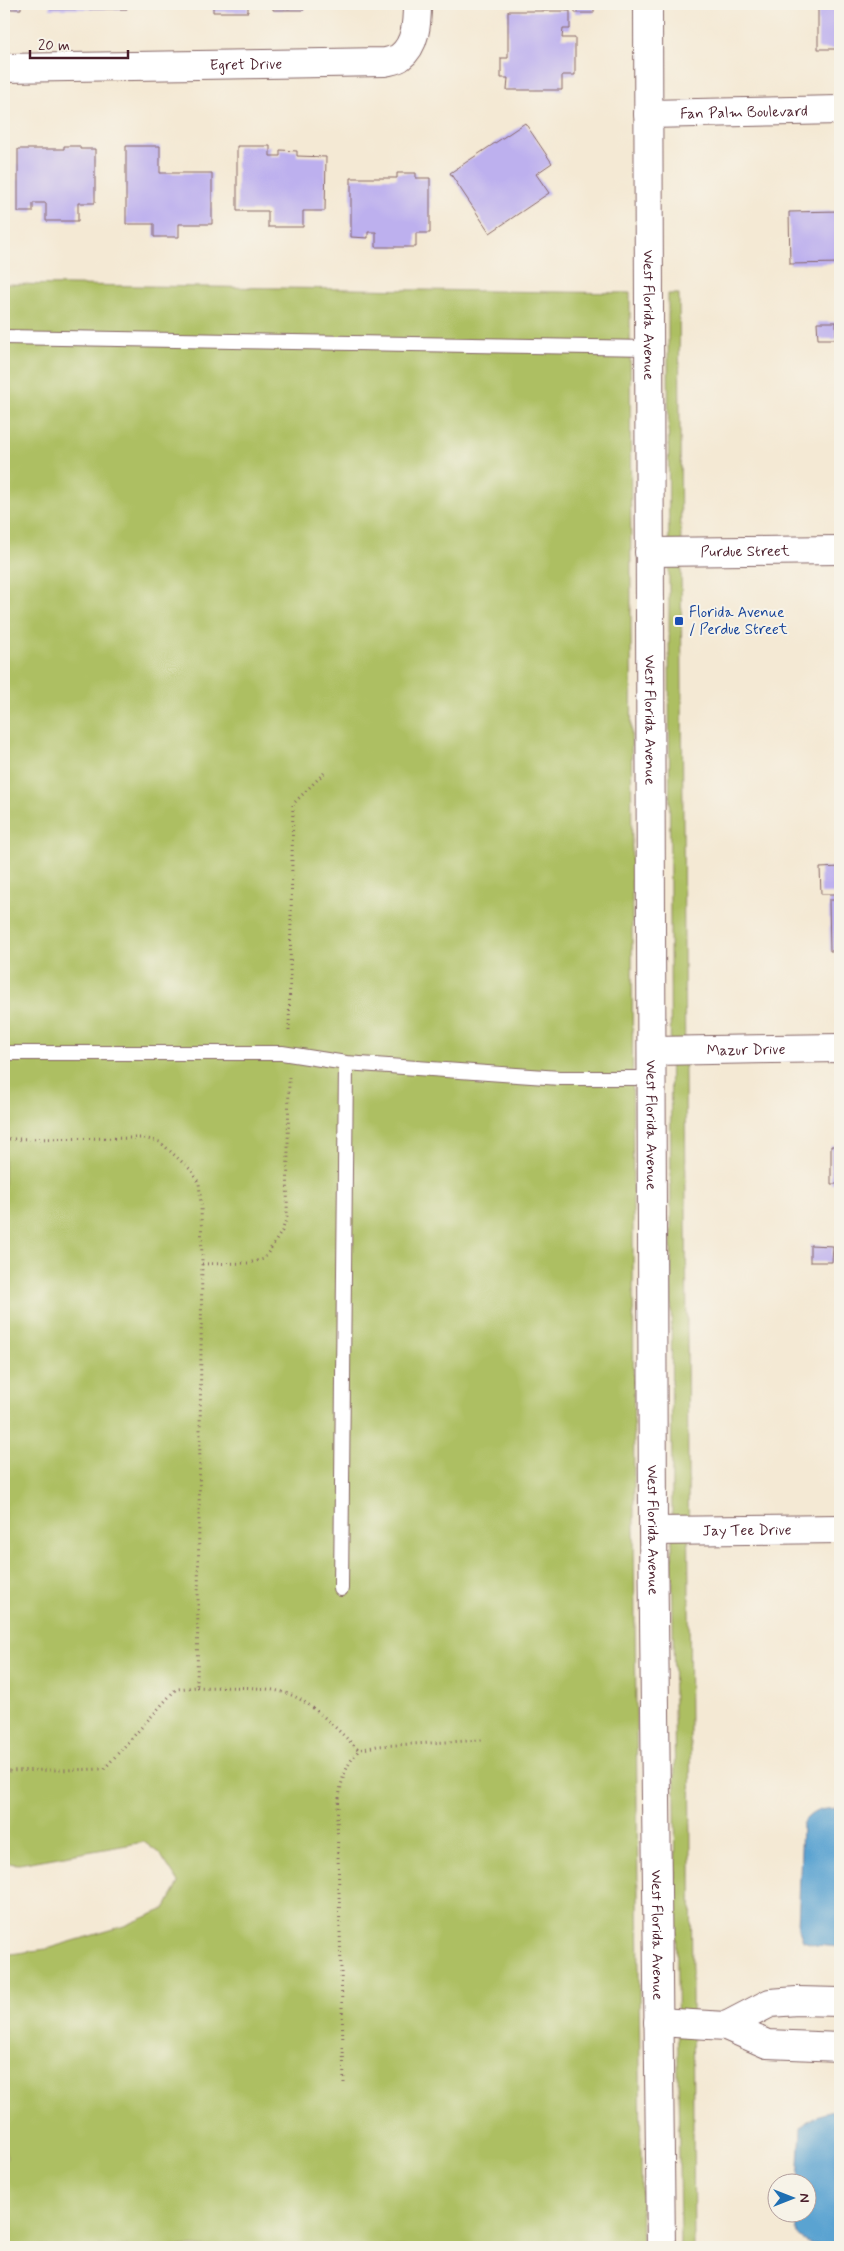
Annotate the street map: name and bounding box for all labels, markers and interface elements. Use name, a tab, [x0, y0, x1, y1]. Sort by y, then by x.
scale bar	[30, 28, 128, 60]
text: 20 m	[38, 36, 70, 56]
street label: Egret Drive	[210, 55, 283, 76]
street label: Fan Palm Boulevard	[680, 102, 808, 124]
street label: West Florida Avenue	[638, 250, 658, 380]
street label: Purdue Street	[700, 542, 790, 562]
place label: Florida Avenue / Perdue Street	[689, 603, 788, 640]
marker: Florida Avenue / Perdue Street	[673, 615, 685, 627]
street label: West Florida Avenue	[639, 655, 660, 785]
street label: Mazur Drive	[706, 1040, 786, 1061]
street label: West Florida Avenue	[640, 1060, 661, 1190]
street label: West Florida Avenue	[642, 1465, 663, 1595]
street label: Jay Tee Drive	[702, 1521, 792, 1541]
street label: West Florida Avenue	[646, 1870, 667, 2000]
north arrow	[766, 2174, 816, 2224]
text: N	[795, 2193, 813, 2203]

